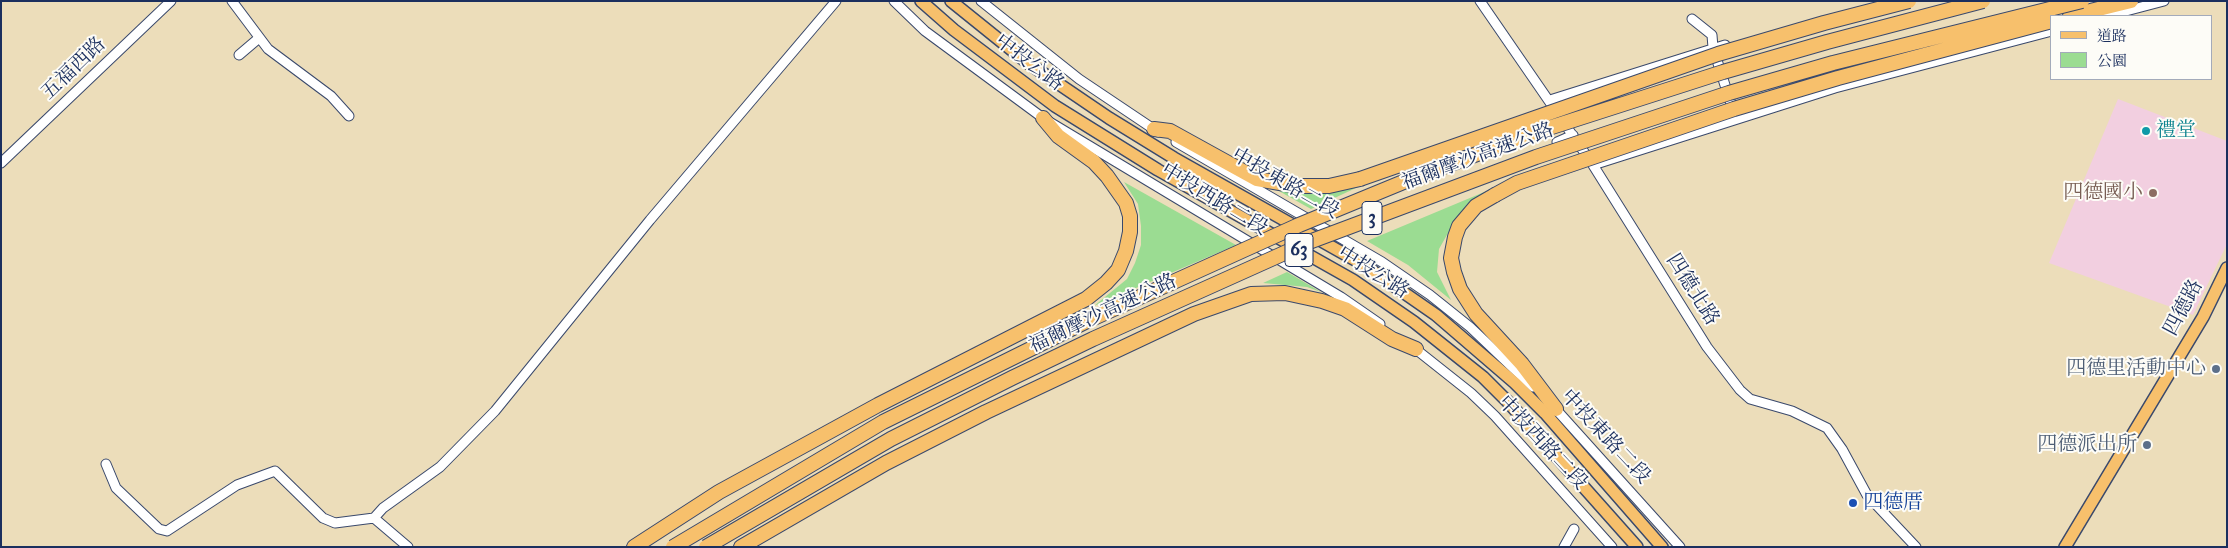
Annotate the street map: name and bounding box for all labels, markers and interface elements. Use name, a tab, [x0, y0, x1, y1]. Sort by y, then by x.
legend	[2050, 15, 2213, 80]
text: 道路	[2097, 27, 2127, 45]
street label: 中投公路	[990, 29, 1068, 97]
street label: 五福西路	[37, 33, 111, 105]
text: 公園	[2097, 52, 2127, 70]
street label: 福爾摩沙高速公路	[1399, 118, 1557, 196]
place label: 禮堂	[2156, 119, 2196, 143]
marker: 禮堂	[2140, 125, 2152, 137]
street label: 中投東路二段	[1227, 144, 1343, 224]
street label: 中投西路二段	[1156, 159, 1272, 241]
place label: 四德國小	[2063, 181, 2143, 205]
marker: 四德國小	[2147, 187, 2159, 199]
road number: 3	[1362, 202, 1382, 234]
road number: 63	[1285, 234, 1313, 266]
street label: 中投公路	[1333, 242, 1413, 304]
street label: 四德北路	[1661, 250, 1723, 330]
street label: 福爾摩沙高速公路	[1025, 269, 1181, 359]
street label: 四德路	[2159, 276, 2209, 340]
place label: 四德里活動中心	[2066, 357, 2206, 381]
marker: 四德里活動中心	[2210, 363, 2222, 375]
street label: 中投東路二段	[1555, 385, 1655, 489]
street label: 中投西路二段	[1492, 391, 1592, 495]
place label: 四德派出所	[2037, 433, 2137, 457]
marker: 四德派出所	[2141, 439, 2153, 451]
place label: 四德厝	[1863, 491, 1923, 515]
marker: 四德厝	[1847, 497, 1859, 509]

